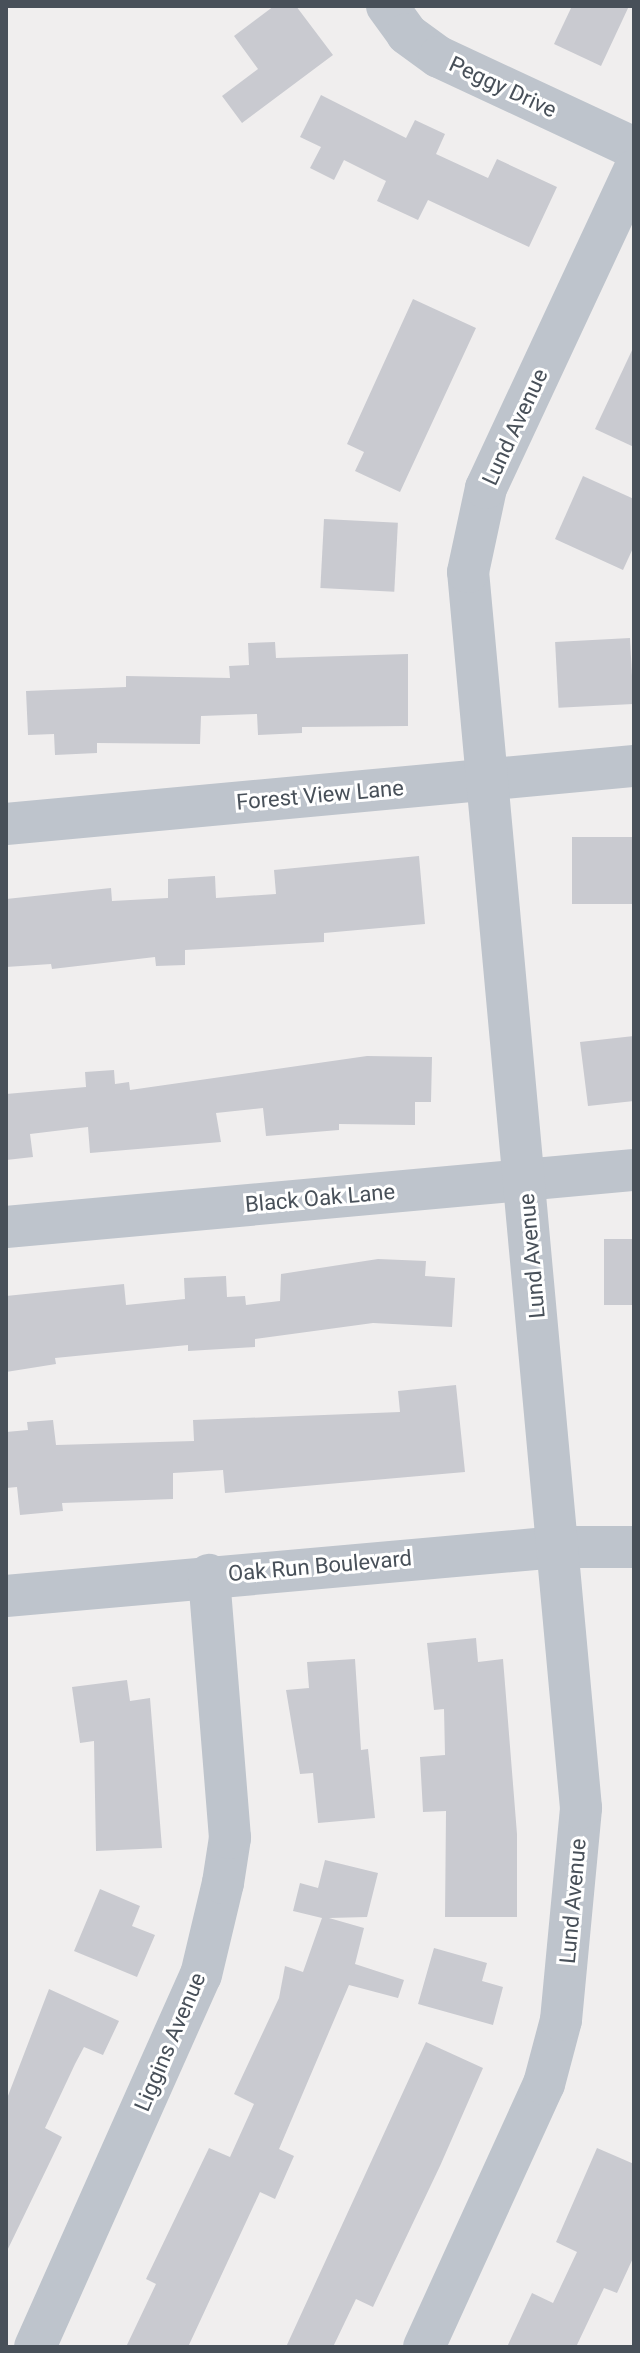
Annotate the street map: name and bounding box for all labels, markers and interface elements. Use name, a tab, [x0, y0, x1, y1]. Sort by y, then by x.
street label: Peggy Drive	[445, 51, 561, 123]
street label: Lund Avenue	[477, 365, 553, 489]
street label: Forest View Lane	[235, 775, 405, 815]
street label: Black Oak Lane	[244, 1178, 396, 1218]
street label: Lund Avenue	[513, 1192, 551, 1320]
street label: Oak Run Boulevard	[227, 1545, 413, 1587]
street label: Lund Avenue	[554, 1837, 592, 1965]
street label: Liggins Avenue	[129, 1969, 211, 2115]

